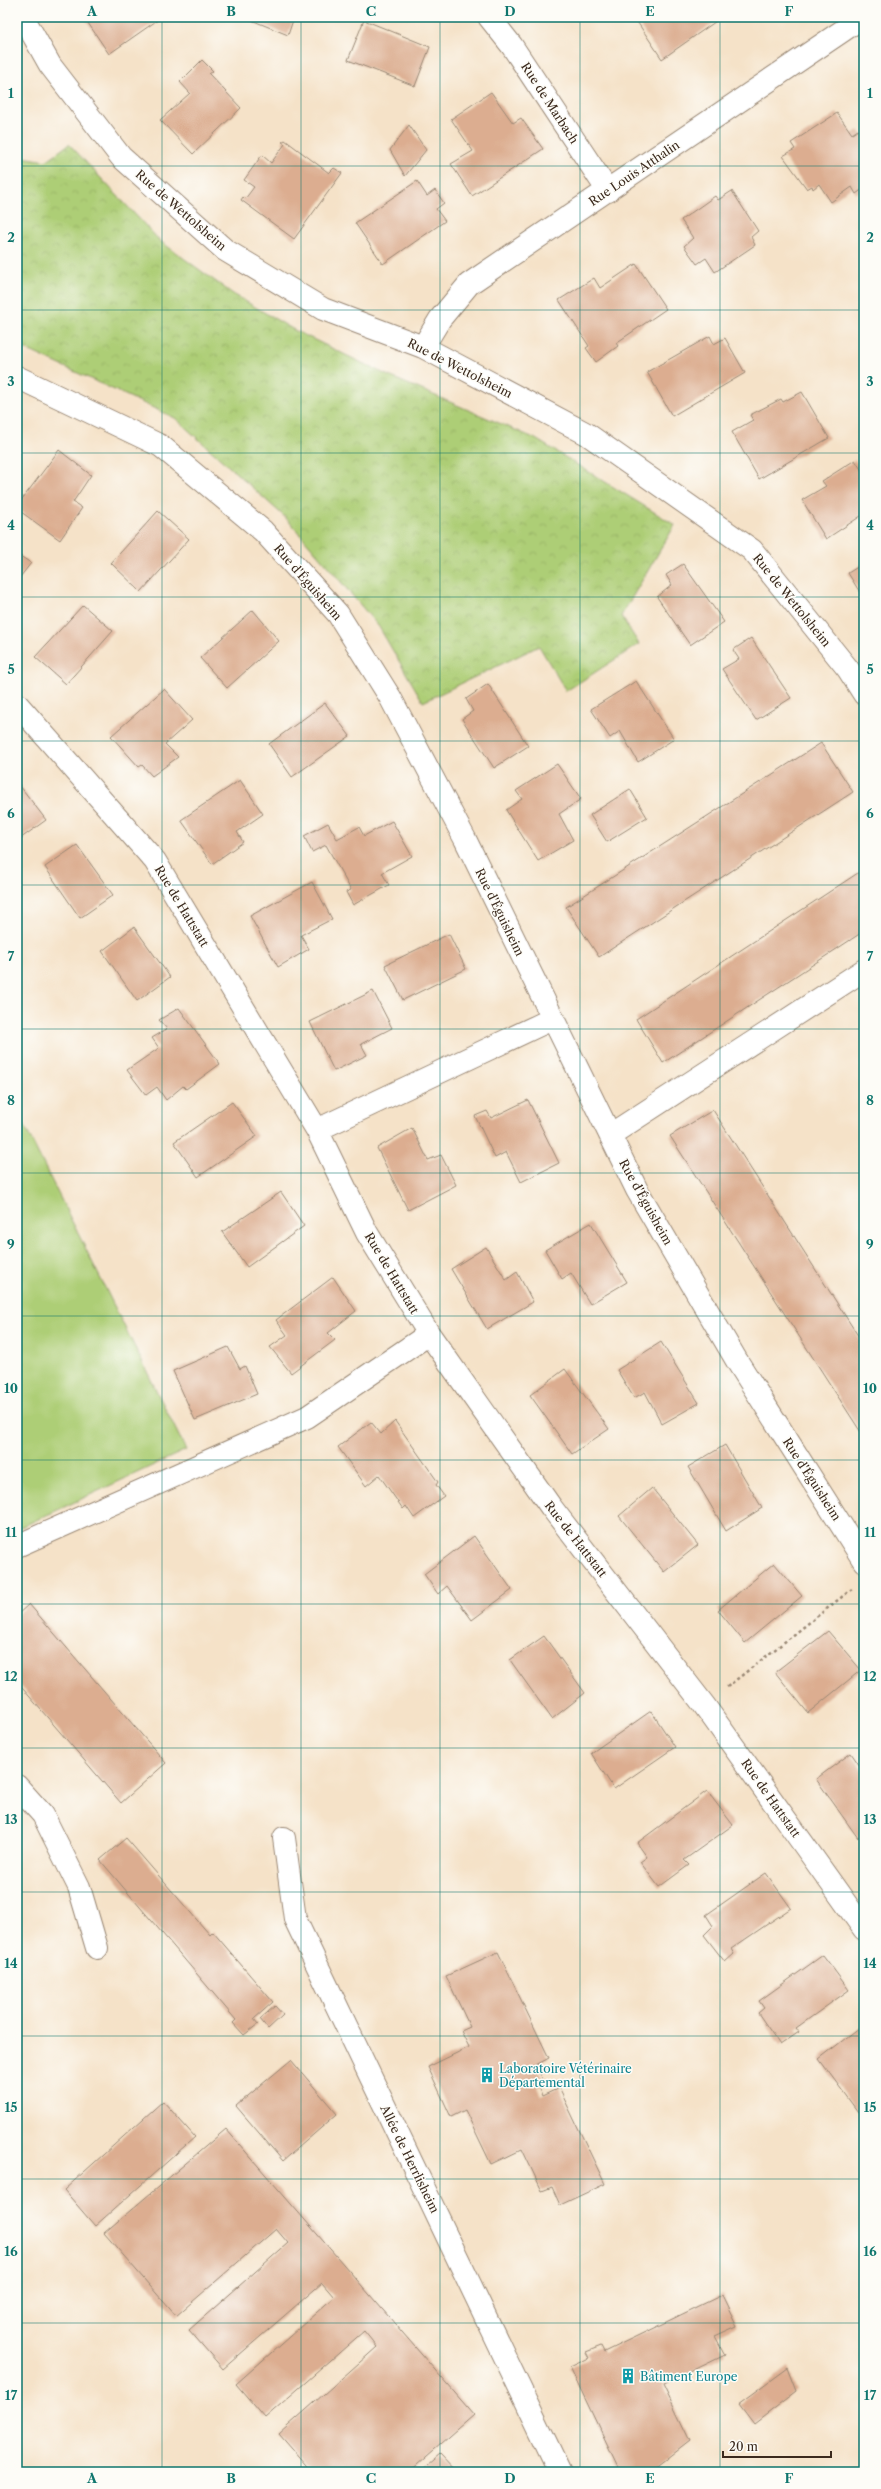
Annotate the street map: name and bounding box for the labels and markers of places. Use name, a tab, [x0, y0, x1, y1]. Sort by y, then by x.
place label: Laboratoire Vétérinaire Départemental	[499, 2061, 632, 2090]
building icon: Laboratoire Vétérinaire Départemental	[478, 2066, 496, 2084]
building icon: Bâtiment Europe	[619, 2367, 637, 2385]
place label: Bâtiment Europe	[640, 2369, 738, 2384]

